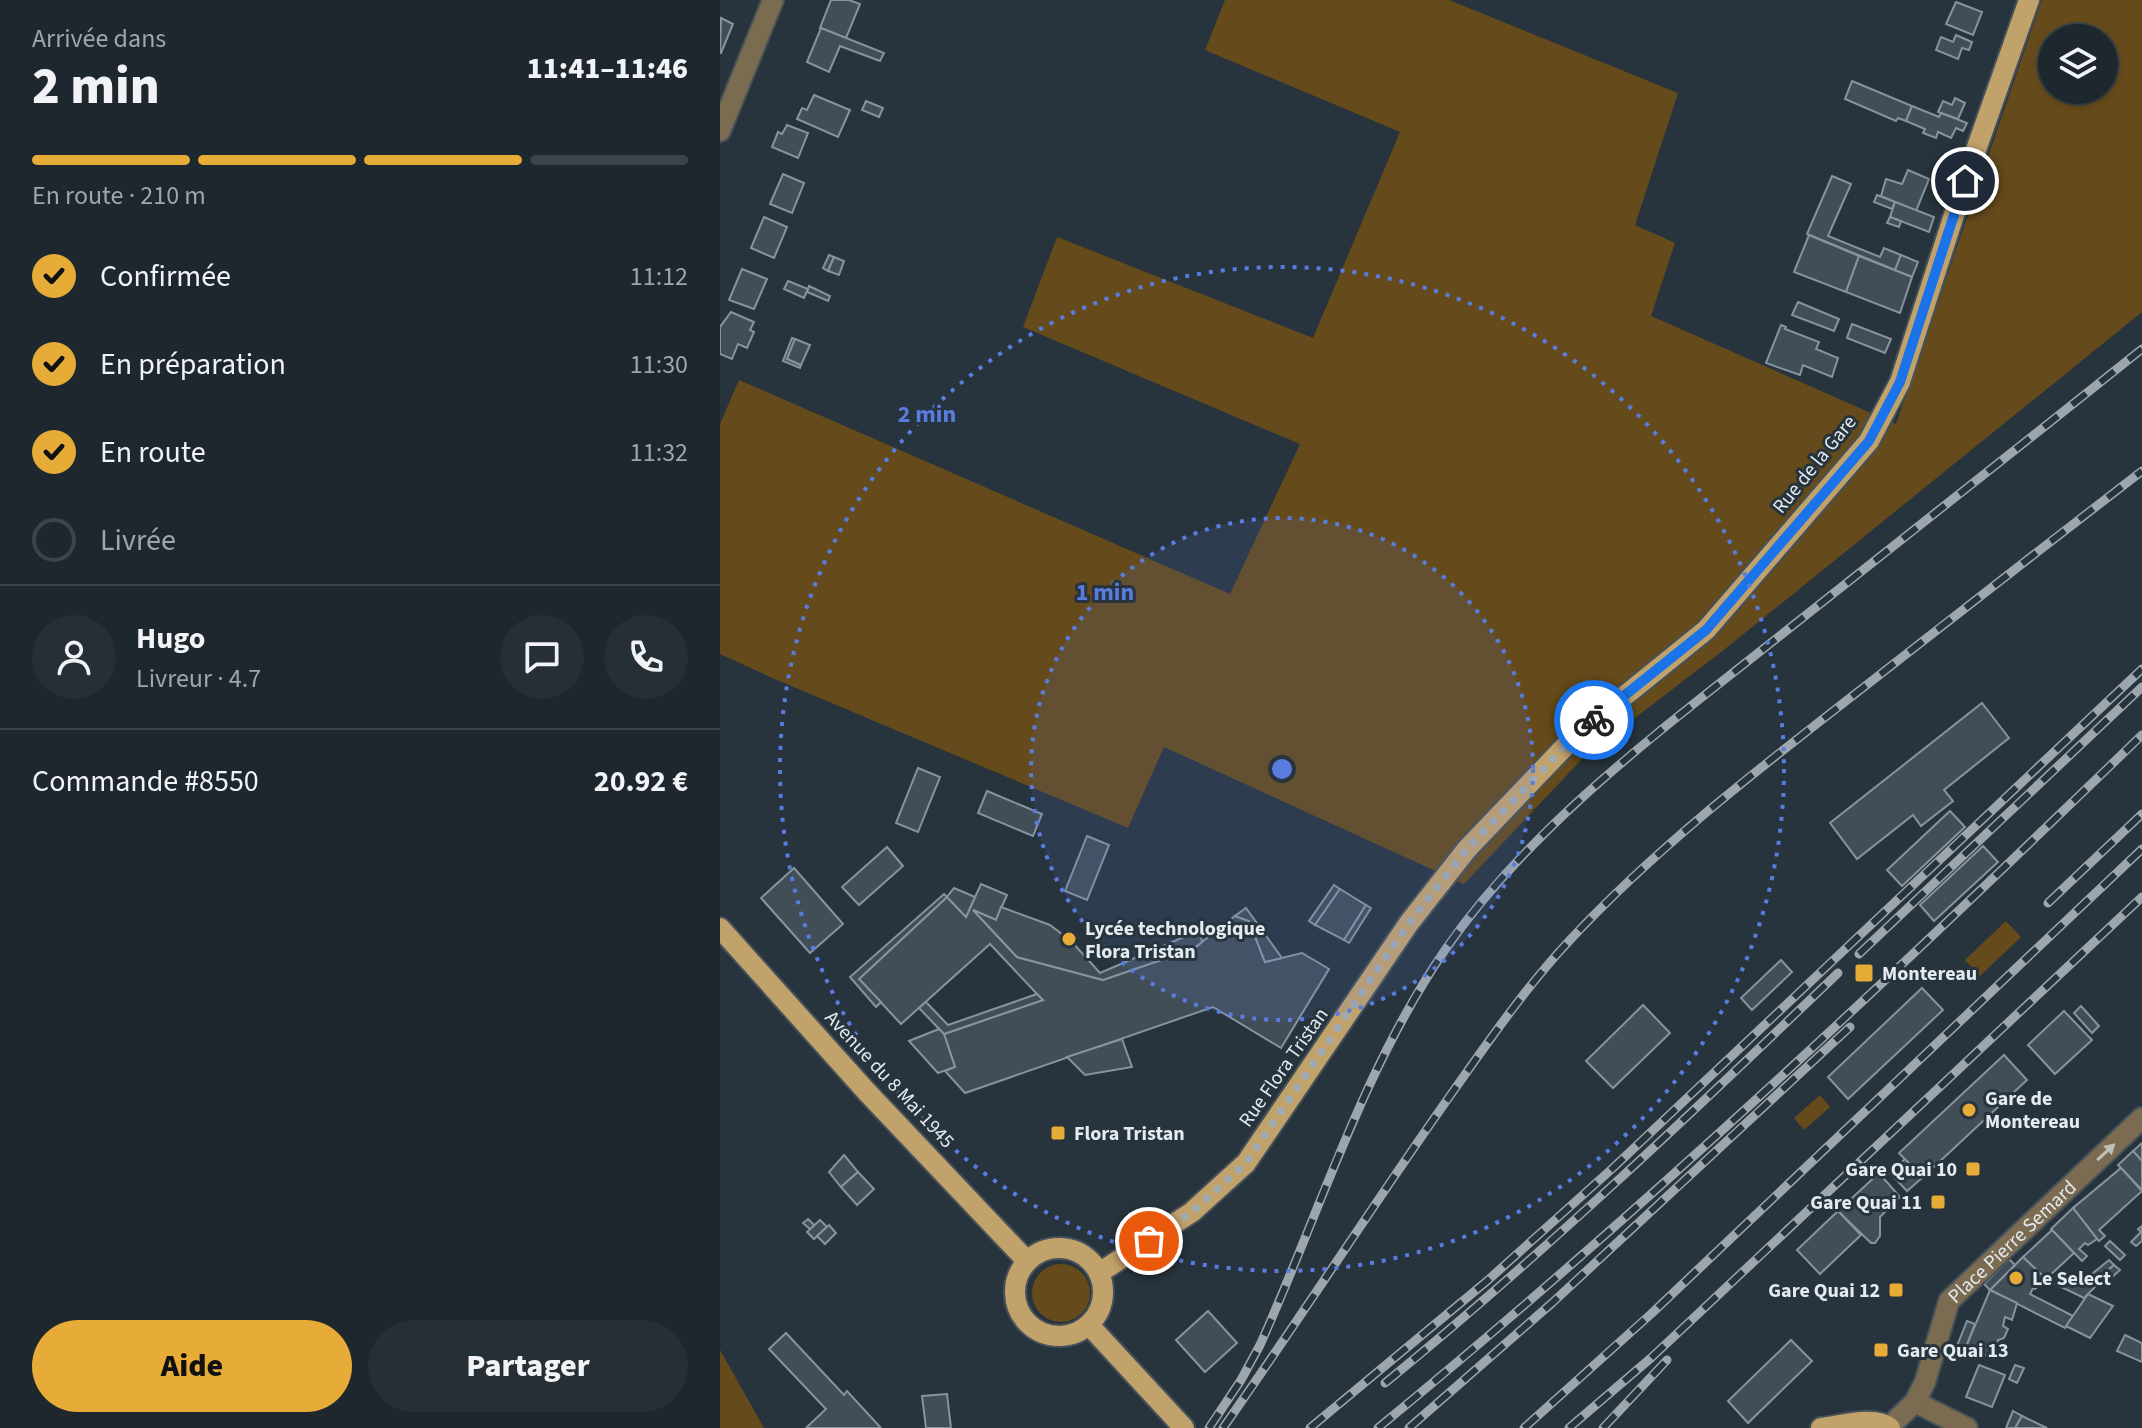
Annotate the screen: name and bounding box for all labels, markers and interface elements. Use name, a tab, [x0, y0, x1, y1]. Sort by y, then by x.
text: Arrivée dans	[32, 20, 166, 57]
map controls	[2038, 24, 2118, 104]
button: layers	[2038, 24, 2118, 104]
text: 11:41–11:46	[527, 47, 688, 90]
text: 2 min	[32, 50, 160, 124]
pin	[1931, 147, 1999, 215]
icon: home	[1943, 159, 1987, 203]
text: En route · 210 m	[32, 177, 206, 214]
icon: check	[32, 254, 76, 298]
text: Confirmée	[100, 255, 231, 298]
text: 11:12	[630, 258, 688, 295]
icon: check	[32, 342, 76, 386]
text: En préparation	[100, 343, 286, 386]
text: 11:30	[630, 346, 688, 383]
text: 2 min	[898, 397, 956, 432]
street label: Rue de la Gare	[1766, 409, 1863, 520]
icon: check	[32, 430, 76, 474]
text: En route	[100, 431, 206, 474]
text: 11:32	[630, 434, 688, 471]
text: Livrée	[100, 519, 176, 562]
text: 1 min	[1076, 575, 1134, 610]
button: person	[32, 615, 116, 699]
button: chat	[500, 615, 584, 699]
button: phone	[604, 615, 688, 699]
text: Hugo	[136, 617, 205, 660]
text: Livreur · 4.7	[136, 660, 261, 697]
courier	[1554, 680, 1634, 760]
icon: bike	[1572, 698, 1616, 742]
centre of rings	[1268, 755, 1296, 783]
text: Commande #8550	[32, 760, 259, 803]
text: 20.92 €	[594, 760, 688, 803]
place label: Lycée technologique Flora Tristan	[1085, 915, 1265, 966]
marker: Lycée technologique Flora Tristan	[1060, 930, 1078, 948]
place label: Montereau	[1882, 960, 1977, 988]
marker: Montereau	[1853, 962, 1875, 984]
street label: Rue Flora Tristan	[1232, 1002, 1335, 1133]
street label: Avenue du 8 Mai 1945	[818, 1005, 960, 1155]
place label: Gare de Montereau	[1985, 1085, 2080, 1136]
marker: Gare de Montereau	[1960, 1101, 1978, 1119]
place label: Flora Tristan	[1074, 1120, 1185, 1148]
marker: Flora Tristan	[1049, 1124, 1067, 1142]
one-way arrow	[2096, 1144, 2115, 1162]
place label: Gare Quai 10	[1845, 1156, 1957, 1184]
marker: Gare Quai 10	[1964, 1160, 1982, 1178]
street label: Place Pierre Semard	[1942, 1174, 2083, 1310]
place label: Gare Quai 11	[1810, 1189, 1922, 1217]
marker: Gare Quai 11	[1929, 1193, 1947, 1211]
pin	[1115, 1207, 1183, 1275]
icon: bag	[1127, 1219, 1171, 1263]
place label: Le Select	[2032, 1265, 2111, 1293]
marker: Le Select	[2007, 1269, 2025, 1287]
place label: Gare Quai 12	[1768, 1277, 1880, 1305]
marker: Gare Quai 12	[1887, 1281, 1905, 1299]
button: Aide	[32, 1320, 352, 1412]
button: Partager	[368, 1320, 688, 1412]
place label: Gare Quai 13	[1897, 1337, 2009, 1365]
marker: Gare Quai 13	[1872, 1341, 1890, 1359]

